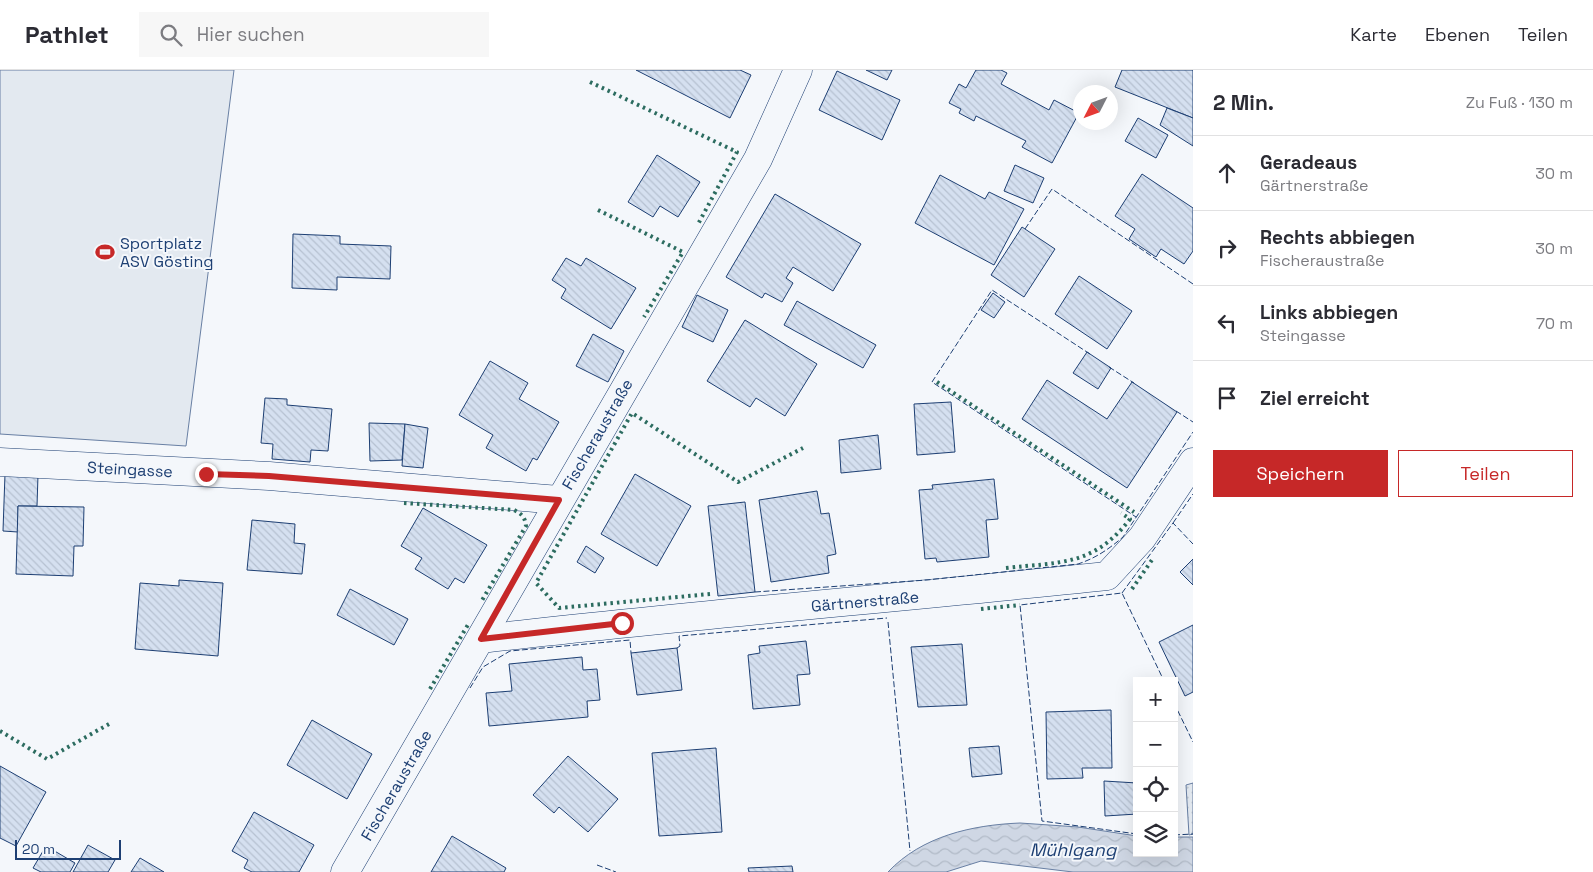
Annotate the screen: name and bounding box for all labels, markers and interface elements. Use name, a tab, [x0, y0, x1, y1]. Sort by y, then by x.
search box	[139, 12, 489, 57]
text: Pathlet	[25, 19, 109, 50]
icon: search	[157, 21, 185, 49]
text: Hier suchen	[197, 22, 305, 47]
text: Karte	[1350, 23, 1397, 46]
text: Ebenen	[1425, 23, 1490, 46]
text: Teilen	[1518, 23, 1568, 46]
north arrow	[1073, 85, 1118, 130]
text: 2 Min.	[1213, 89, 1274, 116]
text: Zu Fuß · 130 m	[1466, 92, 1573, 113]
text: Geradeaus	[1260, 150, 1357, 175]
icon: ahead	[1213, 159, 1241, 187]
text: 30 m	[1535, 163, 1573, 184]
text: Gärtnerstraße	[1260, 175, 1368, 196]
text: Rechts abbiegen	[1260, 225, 1415, 250]
place label: Sportplatz ASV Gösting	[120, 233, 214, 272]
icon: right	[1213, 234, 1241, 262]
text: 30 m	[1535, 238, 1573, 259]
sports icon: Sportplatz ASV Gösting	[94, 241, 116, 263]
text: Fischeraustraße	[1260, 250, 1384, 271]
text: Links abbiegen	[1260, 300, 1398, 325]
icon: left	[1213, 309, 1241, 337]
text: 70 m	[1536, 313, 1573, 334]
text: Steingasse	[1260, 325, 1346, 346]
street label: Fischeraustraße	[557, 375, 638, 493]
icon: arrive	[1213, 384, 1241, 412]
text: Ziel erreicht	[1260, 386, 1370, 411]
button: Speichern	[1213, 450, 1388, 497]
button: Teilen	[1398, 450, 1573, 497]
street label: Steingasse	[87, 457, 173, 482]
route end	[195, 463, 218, 486]
street label: Gärtnerstraße	[810, 586, 920, 617]
route start	[611, 612, 634, 635]
map controls	[1133, 677, 1178, 857]
button: +	[1133, 677, 1178, 722]
button: −	[1133, 722, 1178, 767]
street label: Fischeraustraße	[356, 726, 437, 844]
button: locate	[1133, 767, 1178, 812]
button: layers	[1133, 812, 1178, 857]
scale bar	[15, 837, 121, 860]
water label: Mühlgang	[1030, 838, 1118, 861]
text: 20 m	[22, 840, 55, 858]

